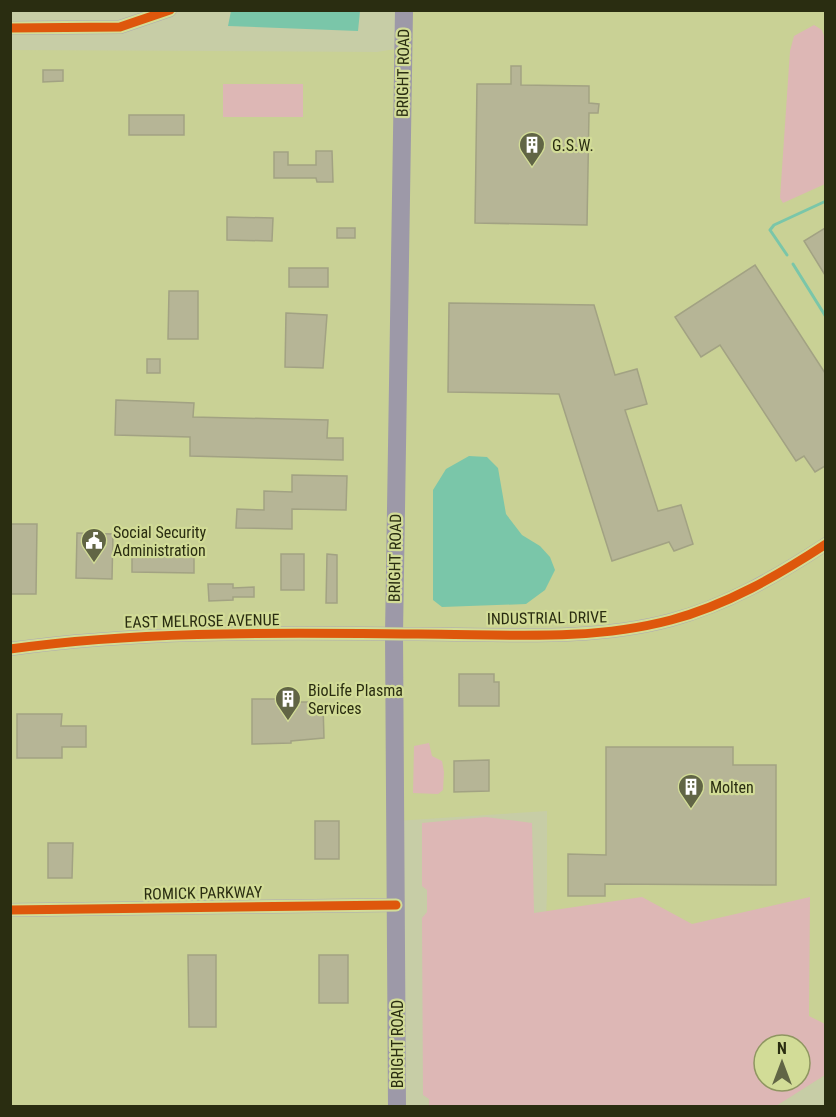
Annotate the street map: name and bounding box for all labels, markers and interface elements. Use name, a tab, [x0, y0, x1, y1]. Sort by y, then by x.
street label: BRIGHT ROAD	[393, 29, 413, 117]
building icon: G.S.W.	[517, 130, 547, 168]
place label: G.S.W.	[552, 136, 594, 155]
street label: BRIGHT ROAD	[385, 514, 405, 602]
place label: Social Security Administration	[113, 523, 207, 560]
public building icon: Social Security Administration	[79, 526, 109, 564]
street label: INDUSTRIAL DRIVE	[487, 607, 607, 629]
street label: EAST MELROSE AVENUE	[124, 610, 280, 632]
place label: BioLife Plasma Services	[308, 681, 403, 718]
building icon: BioLife Plasma Services	[273, 684, 303, 722]
building icon: Molten	[676, 772, 706, 810]
place label: Molten	[710, 778, 754, 797]
street label: ROMICK PARKWAY	[144, 882, 263, 904]
street label: BRIGHT ROAD	[388, 1000, 407, 1088]
north arrow	[752, 1033, 812, 1093]
text: N	[777, 1039, 787, 1058]

